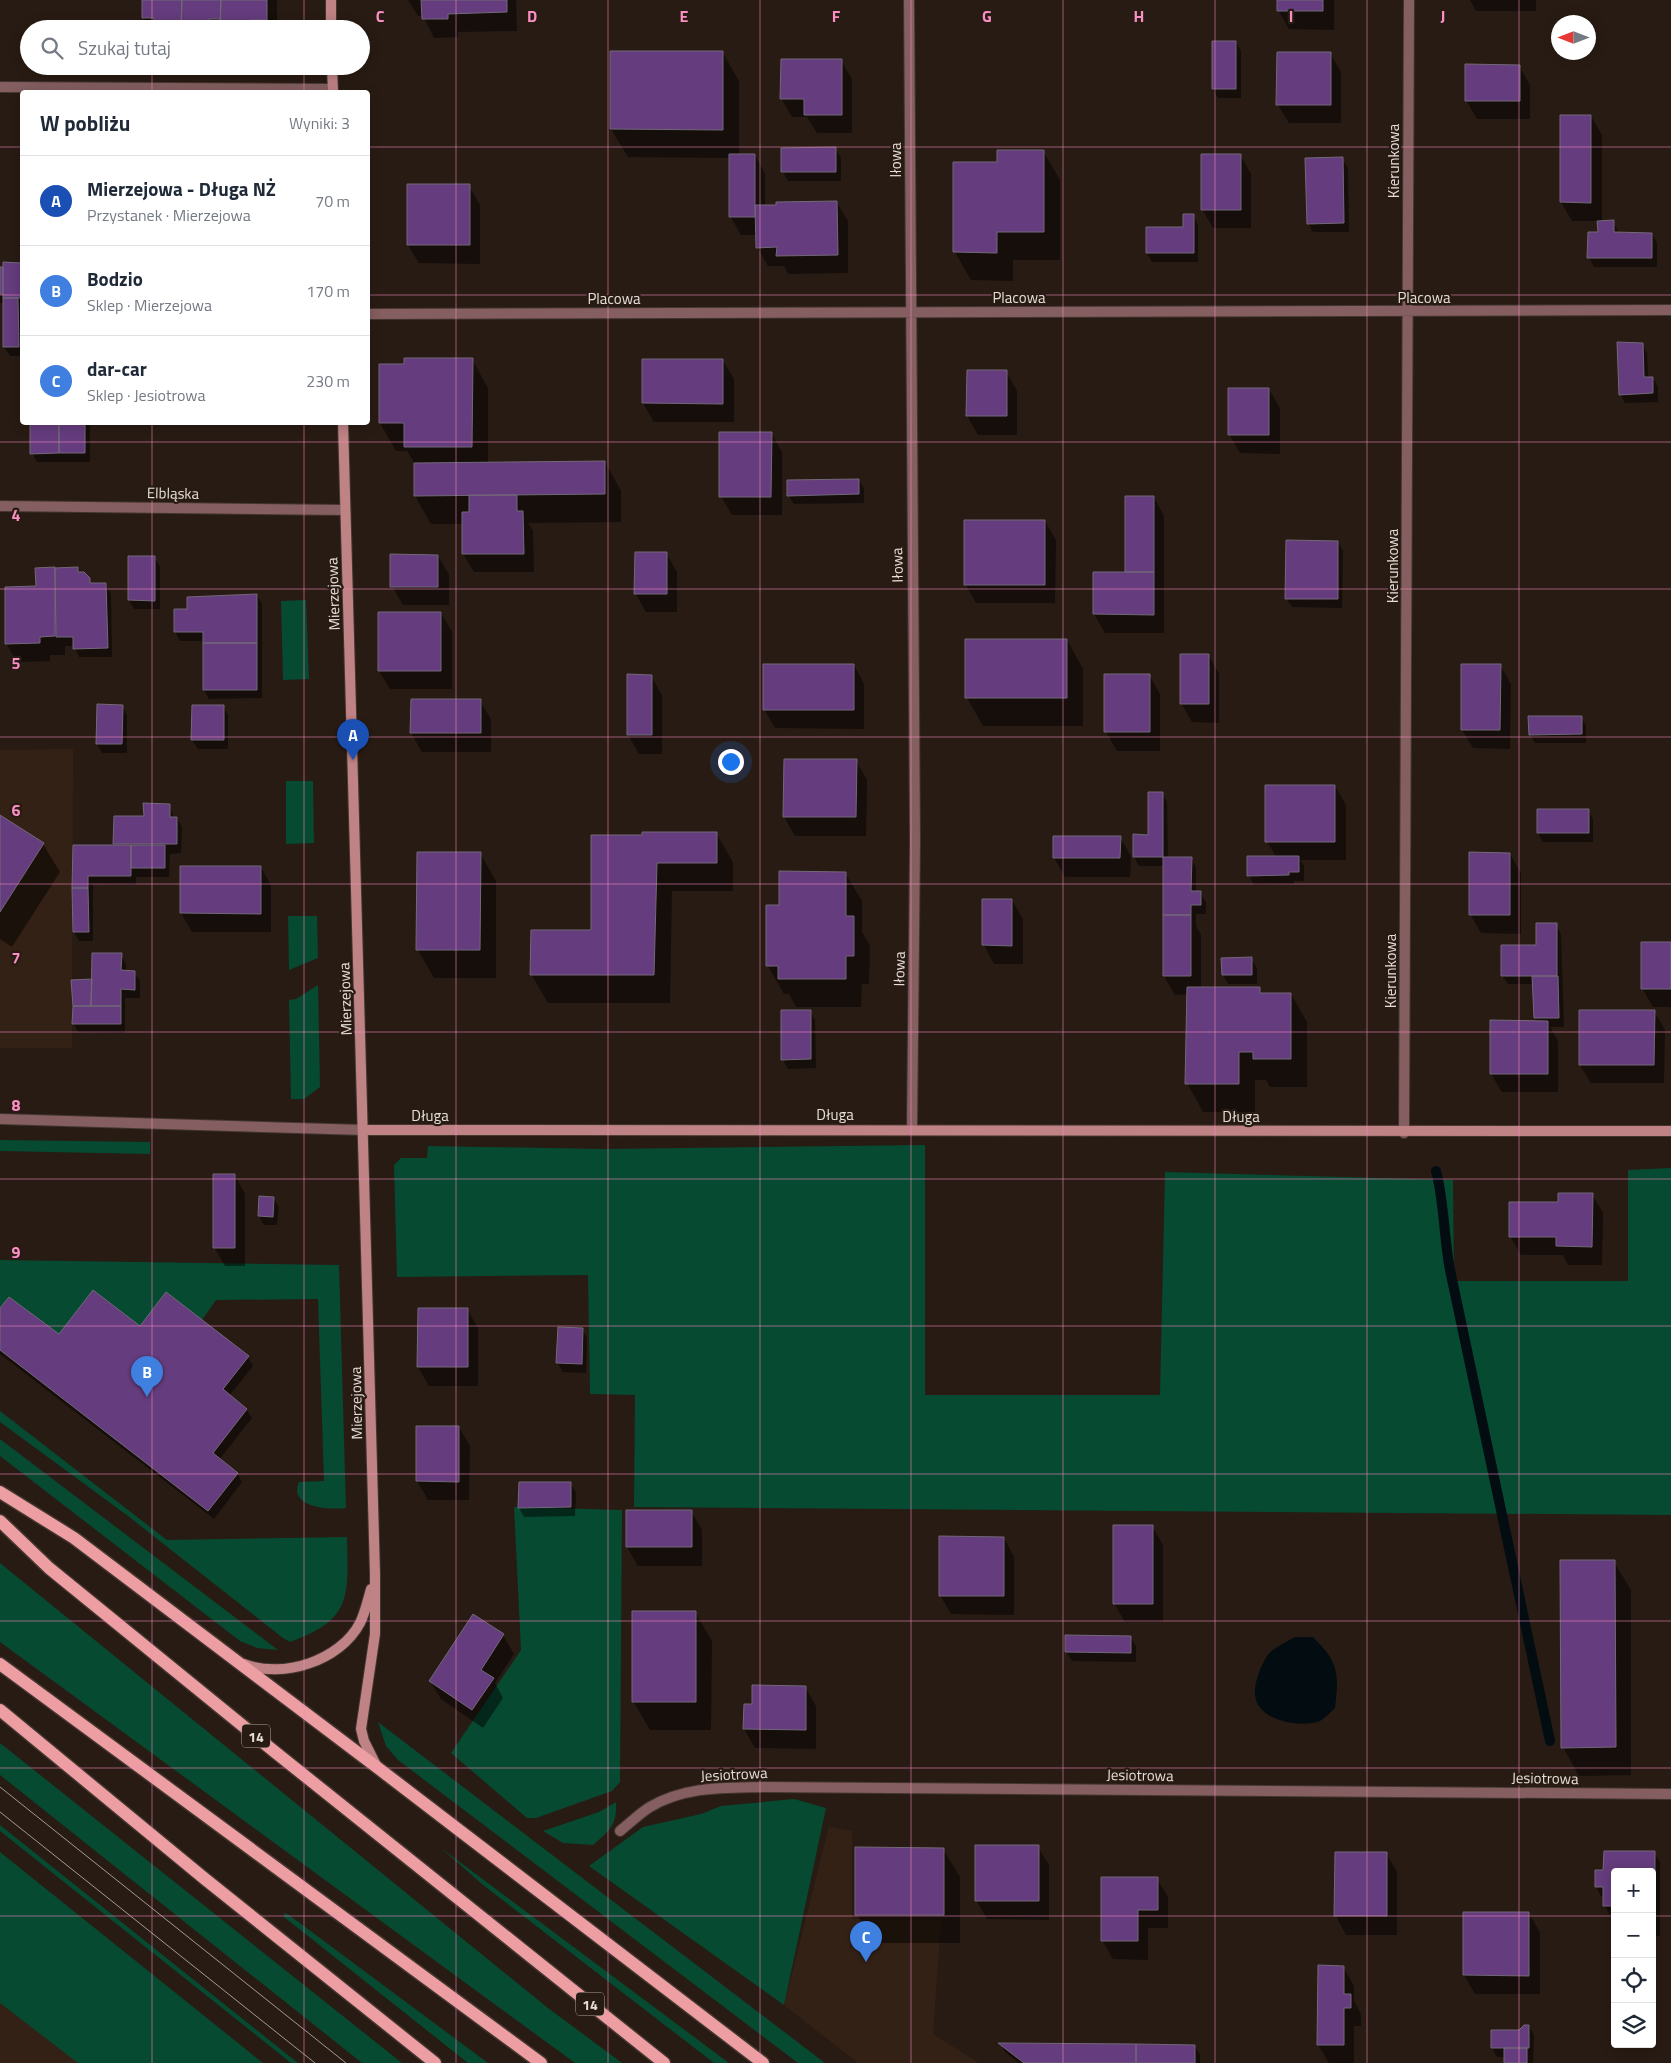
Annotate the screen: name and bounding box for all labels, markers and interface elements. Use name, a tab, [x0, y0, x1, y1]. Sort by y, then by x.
text: C	[376, 4, 385, 28]
text: D	[527, 4, 537, 28]
text: E	[680, 4, 689, 28]
text: F	[832, 4, 841, 28]
text: G	[982, 4, 992, 28]
text: H	[1134, 4, 1144, 28]
text: I	[1289, 4, 1293, 28]
text: J	[1441, 4, 1445, 28]
north arrow	[1551, 15, 1596, 60]
search box	[20, 20, 370, 75]
text: Szukaj tutaj	[78, 33, 171, 62]
icon: search	[38, 34, 66, 62]
text: W pobliżu	[40, 107, 130, 139]
text: Wyniki: 3	[289, 111, 350, 135]
street label: Kierunkowa	[1382, 123, 1405, 198]
street label: Iłowa	[884, 142, 907, 178]
text: Mierzejowa - Długa NŻ	[87, 174, 276, 203]
text: A	[51, 189, 61, 213]
text: 70 m	[315, 189, 350, 213]
text: Przystanek · Mierzejowa	[87, 203, 251, 227]
text: Bodzio	[87, 264, 143, 293]
text: B	[51, 279, 61, 303]
text: 170 m	[306, 279, 350, 303]
street label: Placowa	[992, 286, 1046, 309]
street label: Placowa	[1397, 286, 1451, 309]
street label: Placowa	[587, 287, 641, 310]
text: Sklep · Mierzejowa	[87, 293, 212, 317]
text: dar-car	[87, 354, 147, 383]
text: C	[52, 369, 60, 393]
text: 230 m	[306, 369, 350, 393]
text: Sklep · Jesiotrowa	[87, 383, 206, 407]
street label: Elbląska	[147, 481, 200, 505]
text: 4	[12, 503, 21, 527]
street label: Kierunkowa	[1381, 528, 1404, 603]
street label: Iłowa	[885, 547, 909, 583]
street label: Mierzejowa	[320, 557, 346, 631]
text: 5	[12, 651, 21, 675]
pin: A	[337, 719, 369, 760]
your location	[718, 749, 744, 775]
text: 6	[12, 798, 21, 822]
street label: Kierunkowa	[1379, 933, 1402, 1008]
text: 7	[12, 946, 20, 970]
street label: Iłowa	[887, 951, 911, 987]
street label: Mierzejowa	[332, 962, 358, 1036]
text: 8	[12, 1093, 21, 1117]
street label: Długa	[816, 1103, 854, 1126]
street label: Długa	[411, 1104, 449, 1127]
street label: Długa	[1222, 1105, 1260, 1128]
text: 9	[12, 1240, 21, 1264]
pin: B	[131, 1356, 163, 1397]
street label: Mierzejowa	[344, 1366, 368, 1440]
road number: 14	[242, 1724, 270, 1748]
street label: Jesiotrowa	[700, 1761, 769, 1787]
street label: Jesiotrowa	[1106, 1763, 1174, 1787]
street label: Jesiotrowa	[1511, 1766, 1579, 1790]
map controls	[1611, 1868, 1656, 2048]
button: +	[1611, 1868, 1656, 1913]
button: −	[1611, 1913, 1656, 1958]
pin: C	[850, 1921, 882, 1962]
button: locate	[1611, 1958, 1656, 2003]
road number: 14	[576, 1992, 604, 2016]
button: layers	[1611, 2003, 1656, 2048]

